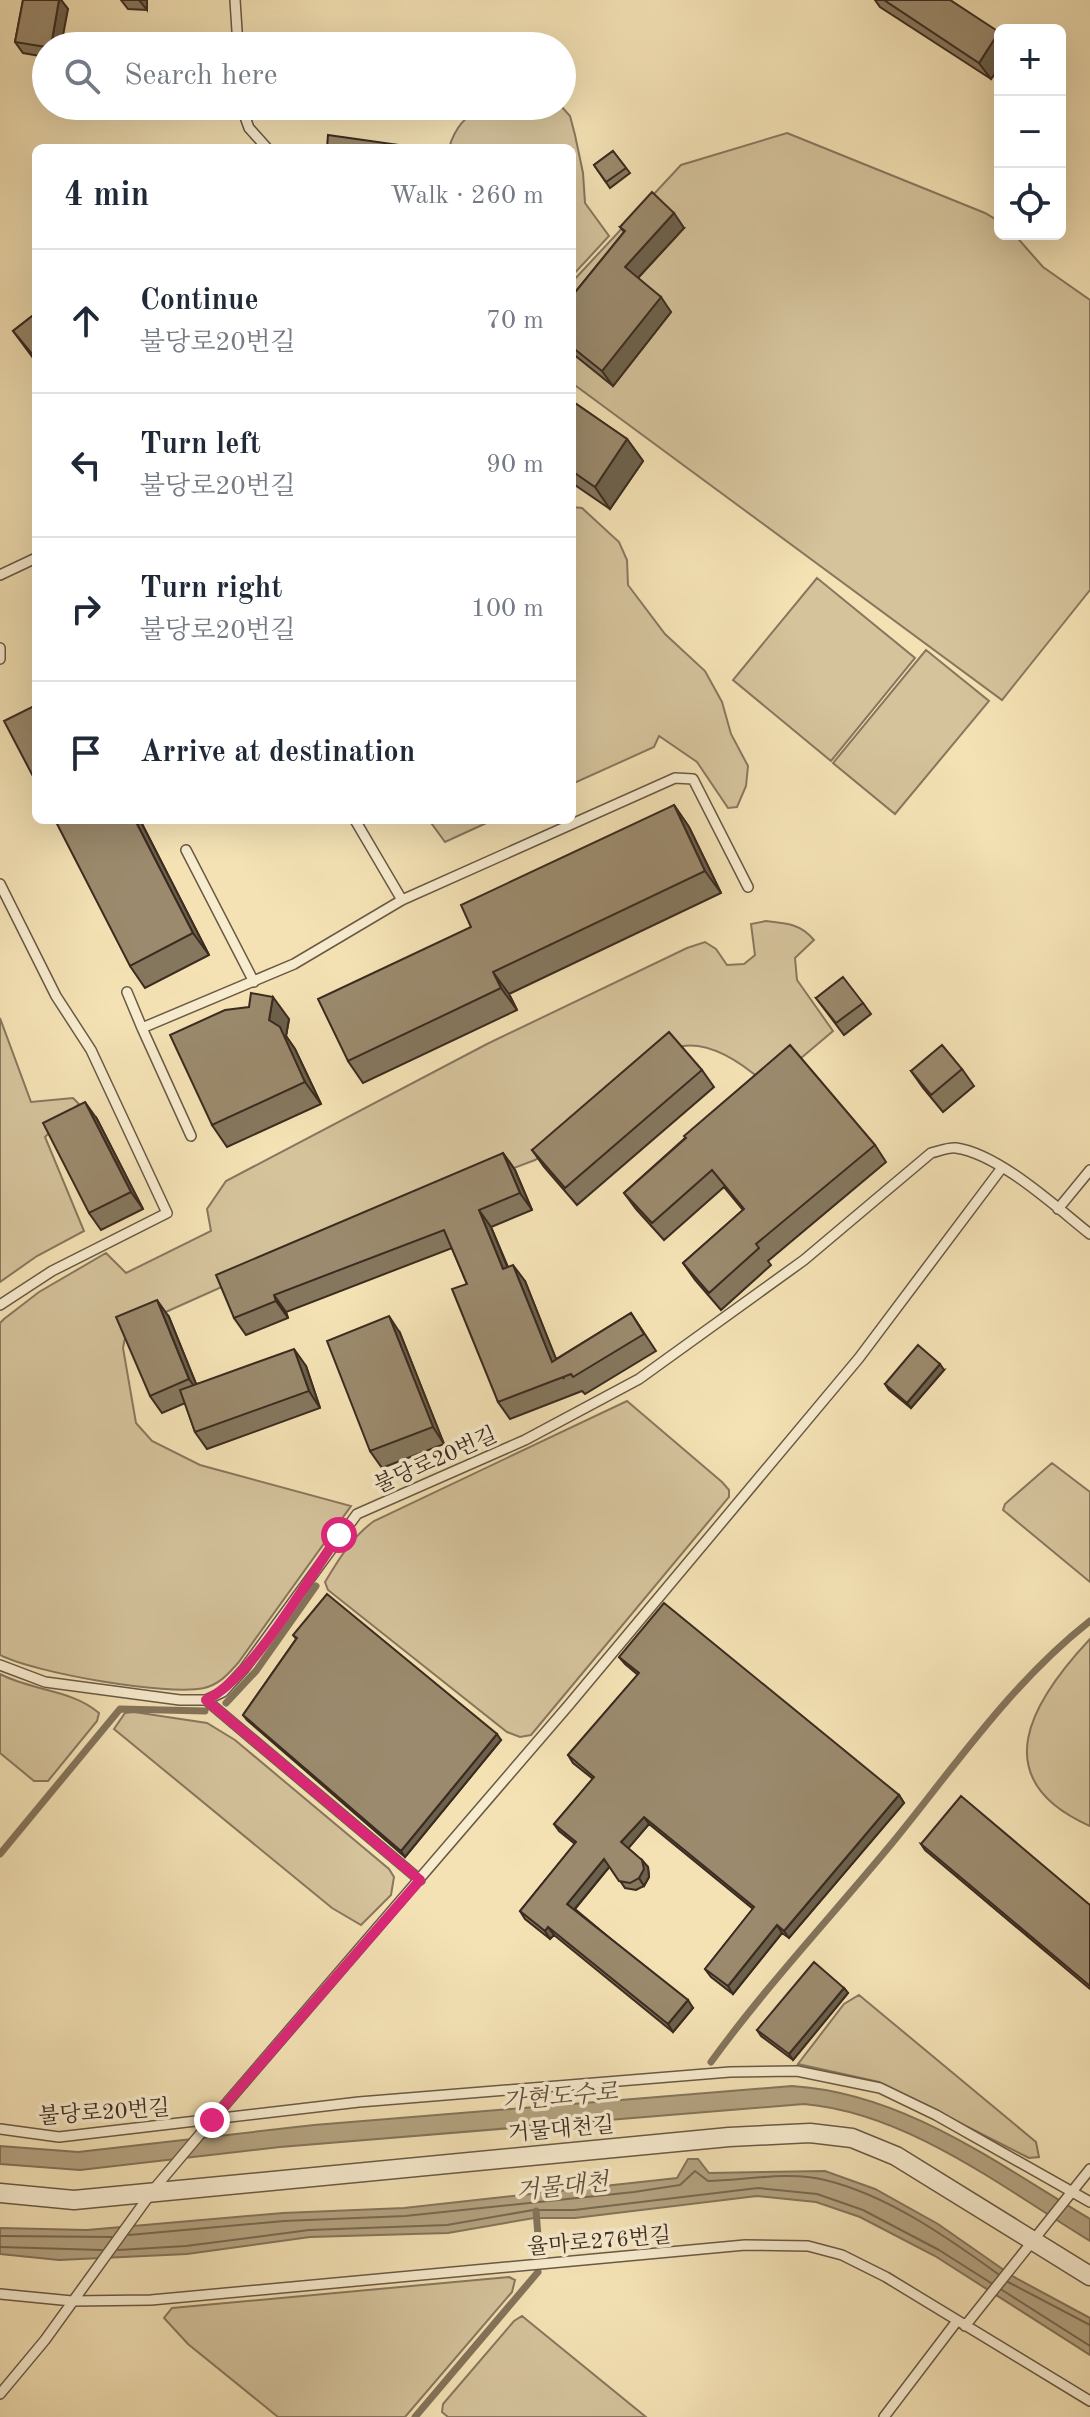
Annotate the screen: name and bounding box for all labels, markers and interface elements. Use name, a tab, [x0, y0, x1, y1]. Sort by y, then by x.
map controls	[994, 24, 1066, 240]
button: +	[994, 24, 1066, 96]
search box	[32, 32, 576, 120]
icon: search	[60, 54, 104, 98]
text: Search here	[124, 61, 278, 91]
button: −	[994, 96, 1066, 168]
button: locate	[994, 168, 1066, 240]
text: 4 min	[64, 179, 149, 213]
text: Walk · 260 m	[390, 183, 544, 209]
text: Continue	[140, 286, 259, 316]
icon: ahead	[64, 299, 108, 343]
text: 70 m	[486, 308, 544, 334]
text: 불당로20번길	[140, 330, 296, 356]
text: Turn left	[140, 430, 261, 460]
icon: left	[64, 443, 108, 487]
text: 90 m	[486, 452, 544, 478]
text: 불당로20번길	[140, 474, 296, 500]
text: Turn right	[140, 574, 282, 604]
icon: right	[64, 587, 108, 631]
text: 100 m	[471, 596, 544, 622]
text: 불당로20번길	[140, 618, 296, 644]
icon: arrive	[64, 731, 108, 775]
text: Arrive at destination	[140, 738, 415, 768]
street label: 불당로20번길	[370, 1422, 500, 1498]
route start	[321, 1517, 357, 1553]
water label: 가현도수로	[501, 2078, 620, 2115]
street label: 불당로20번길	[38, 2095, 171, 2129]
route end	[194, 2102, 230, 2138]
street label: 거물대천길	[507, 2113, 615, 2146]
water label: 거물대천	[515, 2168, 611, 2205]
street label: 율마로276번길	[526, 2224, 672, 2259]

